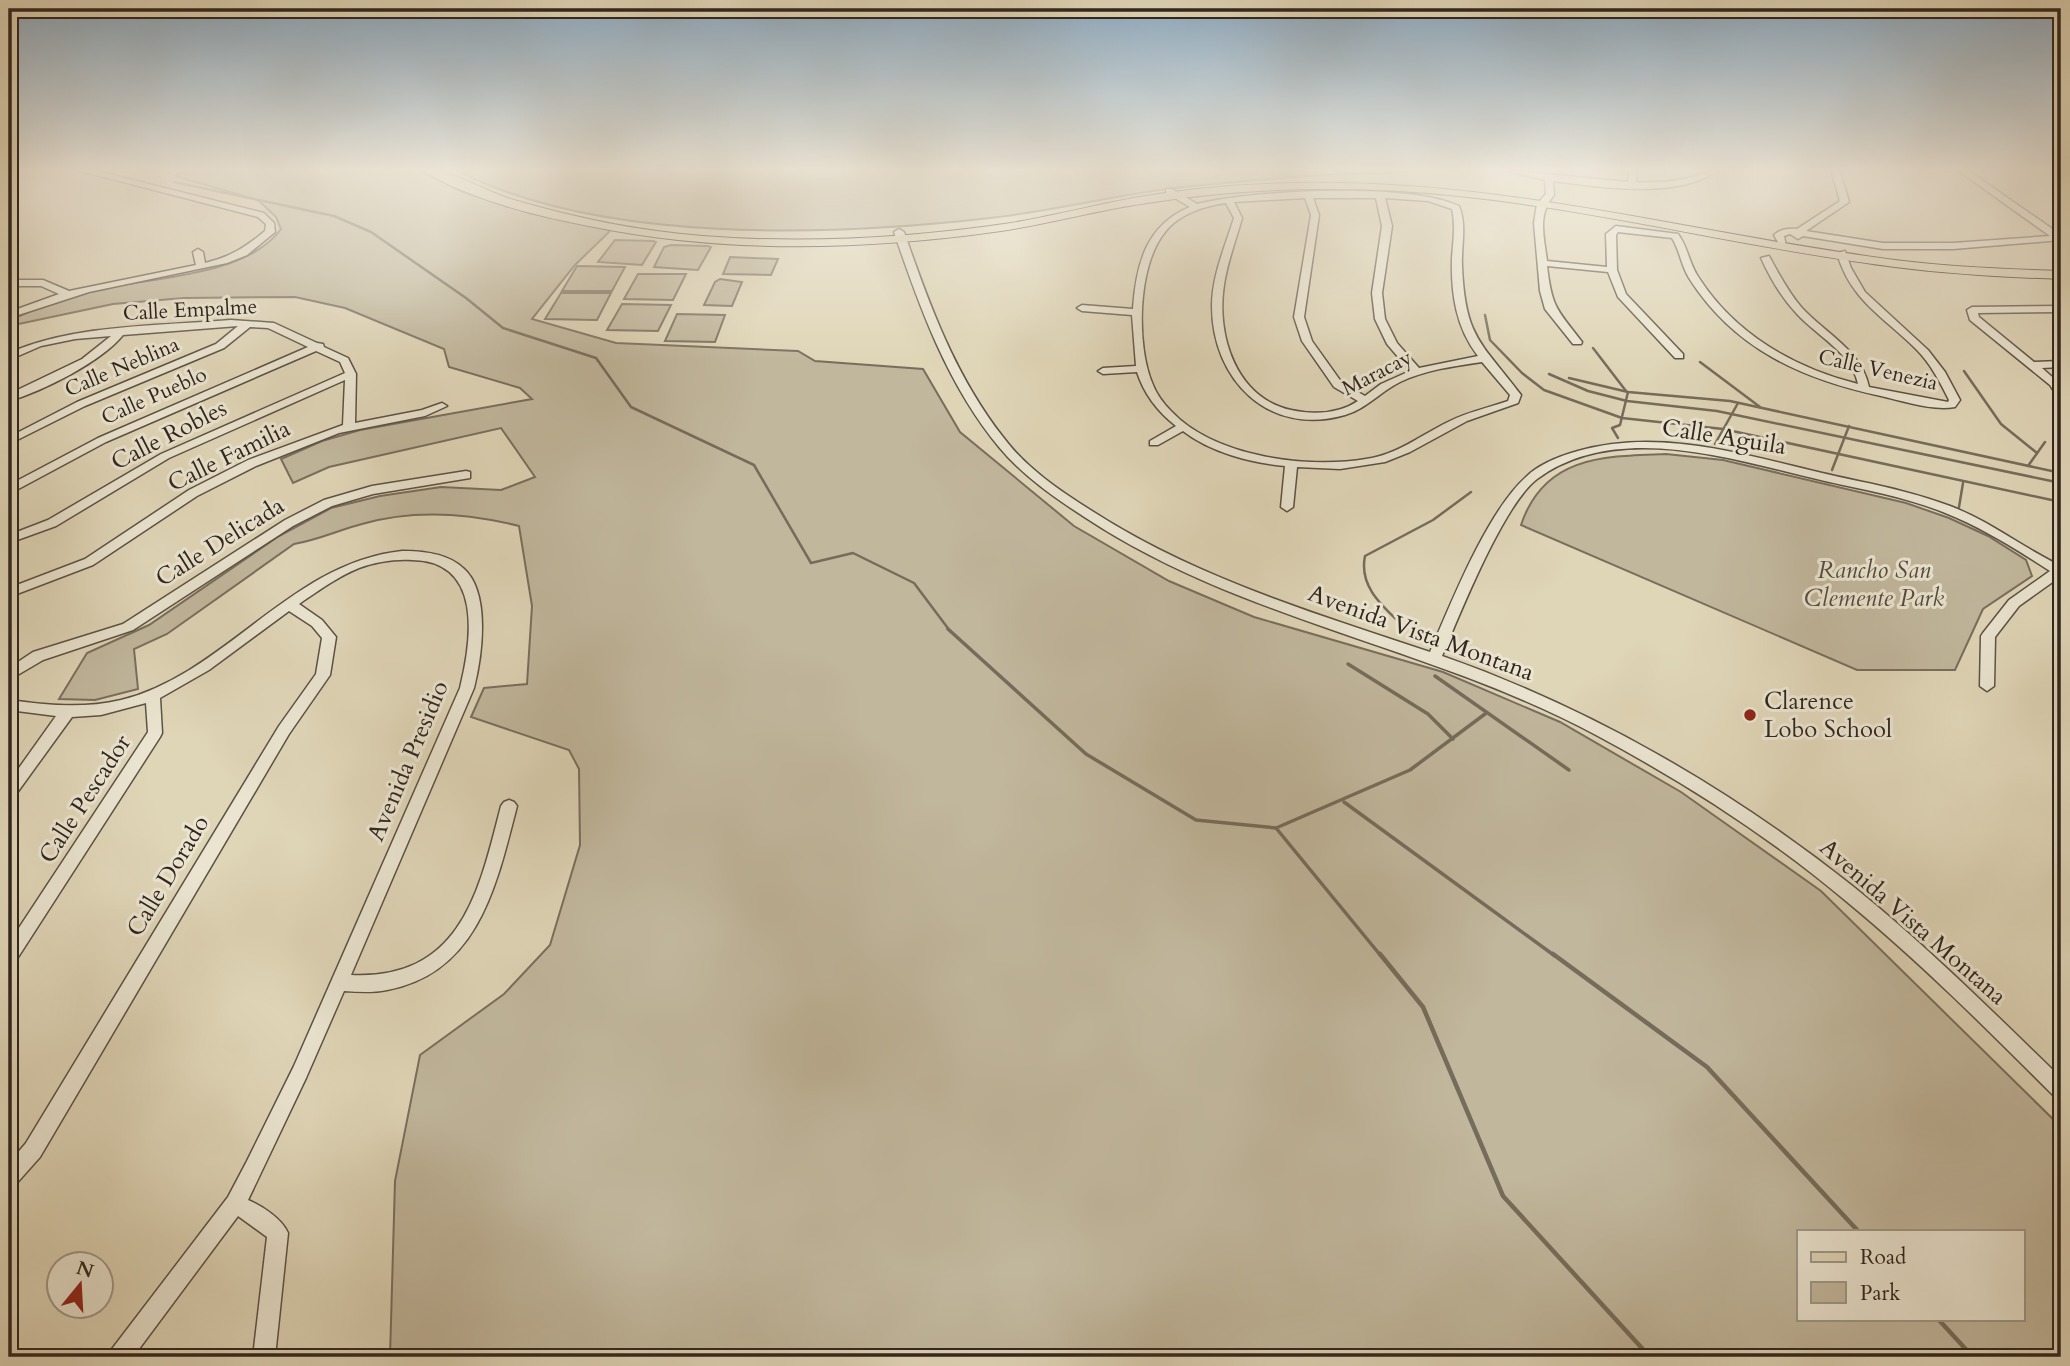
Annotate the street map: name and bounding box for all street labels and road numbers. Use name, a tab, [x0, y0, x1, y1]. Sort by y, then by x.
street label: Calle Empalme	[122, 292, 258, 328]
street label: Calle Neblina	[60, 330, 184, 404]
street label: Calle Venezia	[1815, 342, 1941, 398]
street label: Maracay	[1337, 343, 1417, 403]
street label: Calle Pueblo	[97, 360, 211, 432]
street label: Calle Robles	[105, 392, 233, 478]
street label: Calle Aguila	[1660, 411, 1789, 463]
street label: Calle Familia	[162, 412, 296, 500]
street label: Calle Delicada	[149, 489, 291, 595]
street label: Avenida Vista Montana	[1303, 577, 1539, 689]
street label: Avenida Presidio	[359, 676, 457, 846]
street label: Calle Pescador	[31, 728, 139, 870]
street label: Calle Dorado	[119, 809, 217, 943]
street label: Avenida Vista Montana	[1812, 831, 2014, 1013]

